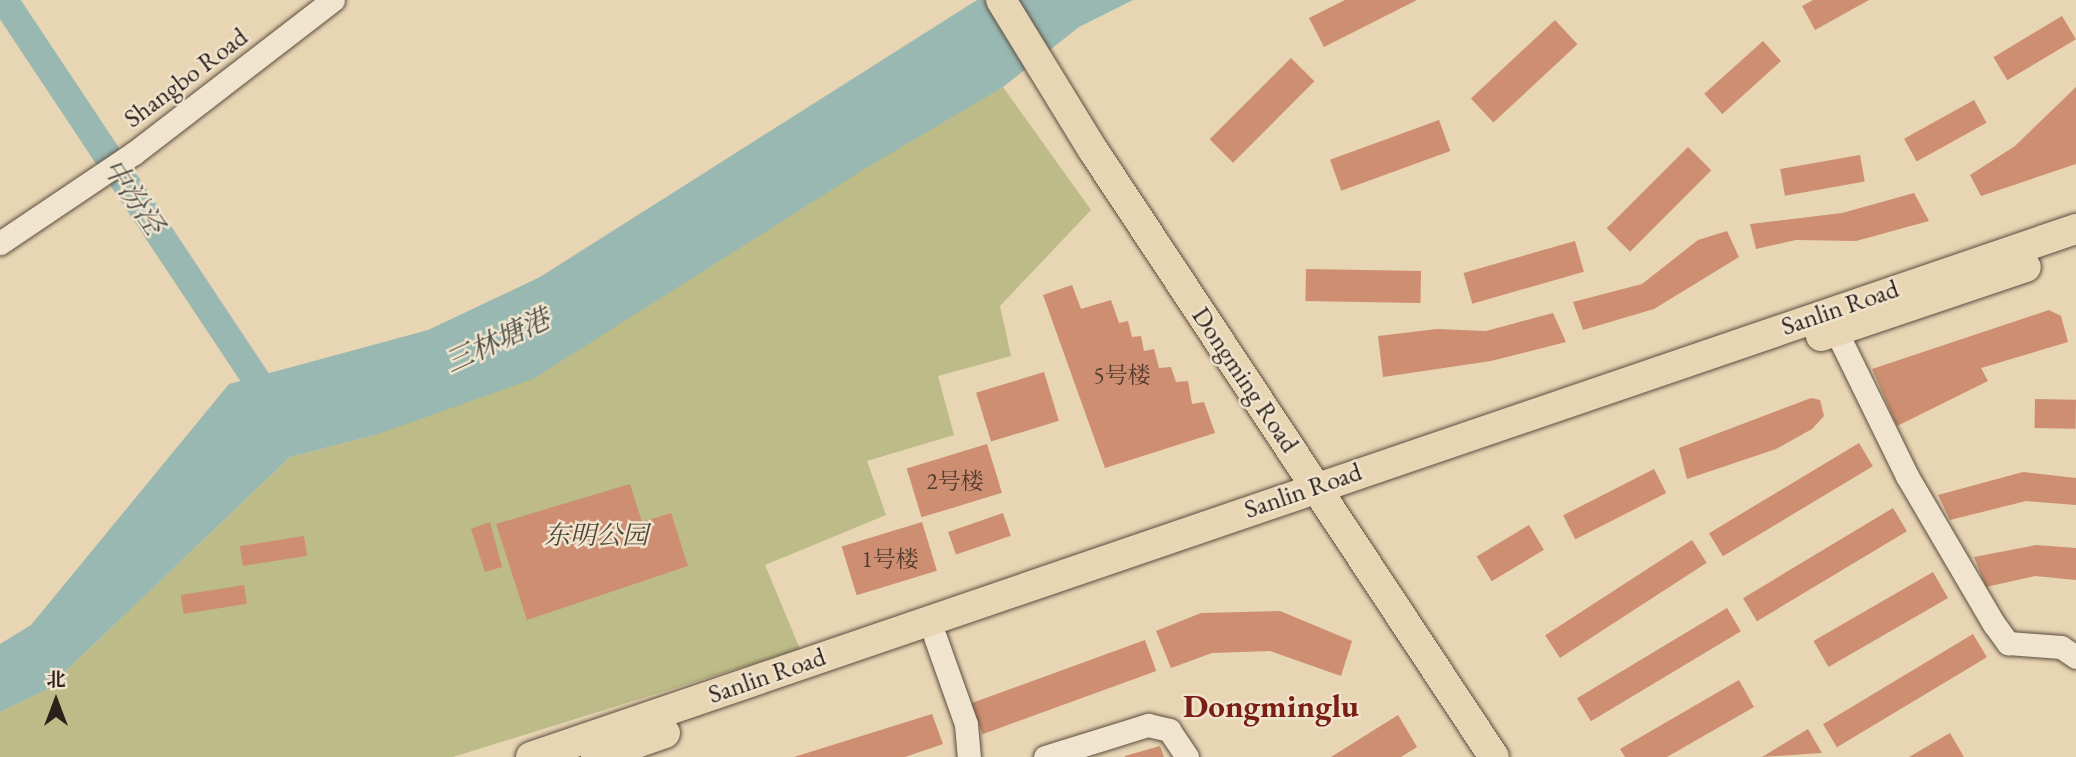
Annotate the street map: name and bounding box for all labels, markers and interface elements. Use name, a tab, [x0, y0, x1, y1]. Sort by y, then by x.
street label: Shangbo Road	[118, 21, 254, 135]
water label: 中汾泾	[97, 152, 171, 240]
street label: Sanlin Road	[1777, 273, 1903, 343]
water label: 三林塘港	[439, 301, 555, 379]
street label: Dongming Road	[1185, 301, 1305, 459]
house number: 5号楼	[1093, 361, 1151, 389]
street label: Sanlin Road	[1240, 456, 1366, 526]
house number: 2号楼	[926, 467, 984, 495]
park label: 东明公园	[544, 520, 648, 552]
house number: 1号楼	[861, 545, 919, 573]
street label: Sanlin Road	[704, 641, 830, 711]
north arrow	[21, 666, 91, 736]
text: 北	[46, 667, 66, 692]
district label: Dongminglu	[1183, 686, 1359, 726]

